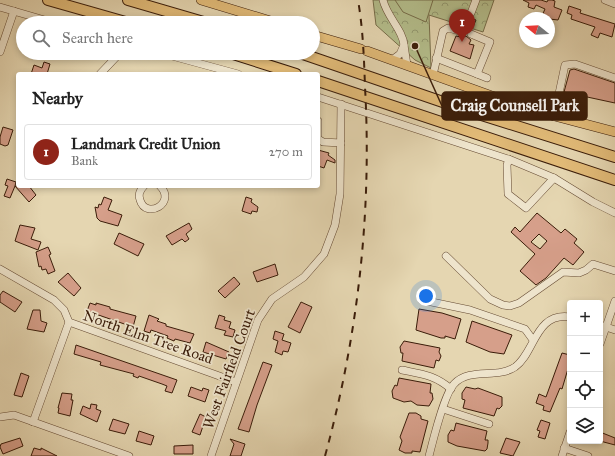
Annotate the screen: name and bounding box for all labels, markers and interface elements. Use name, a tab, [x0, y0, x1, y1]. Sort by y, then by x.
pin: 1	[449, 9, 475, 42]
north arrow	[519, 12, 555, 48]
search box	[16, 16, 320, 60]
icon: search	[30, 27, 52, 49]
text: Search here	[62, 29, 133, 47]
text: Nearby	[32, 88, 83, 109]
callout: Craig Counsell Park	[442, 92, 587, 120]
text: Craig Counsell Park	[451, 96, 580, 116]
text: Landmark Credit Union	[71, 135, 220, 153]
text: 1	[43, 144, 49, 160]
text: 270 m	[269, 144, 303, 160]
text: Bank	[71, 153, 98, 169]
your location	[416, 286, 436, 306]
map controls	[567, 300, 603, 444]
button: +	[567, 300, 603, 336]
street label: North Elm Tree Road	[81, 306, 216, 368]
street label: West Fairfield Court	[199, 306, 259, 431]
button: −	[567, 336, 603, 372]
button: locate	[567, 372, 603, 408]
button: layers	[567, 408, 603, 444]

